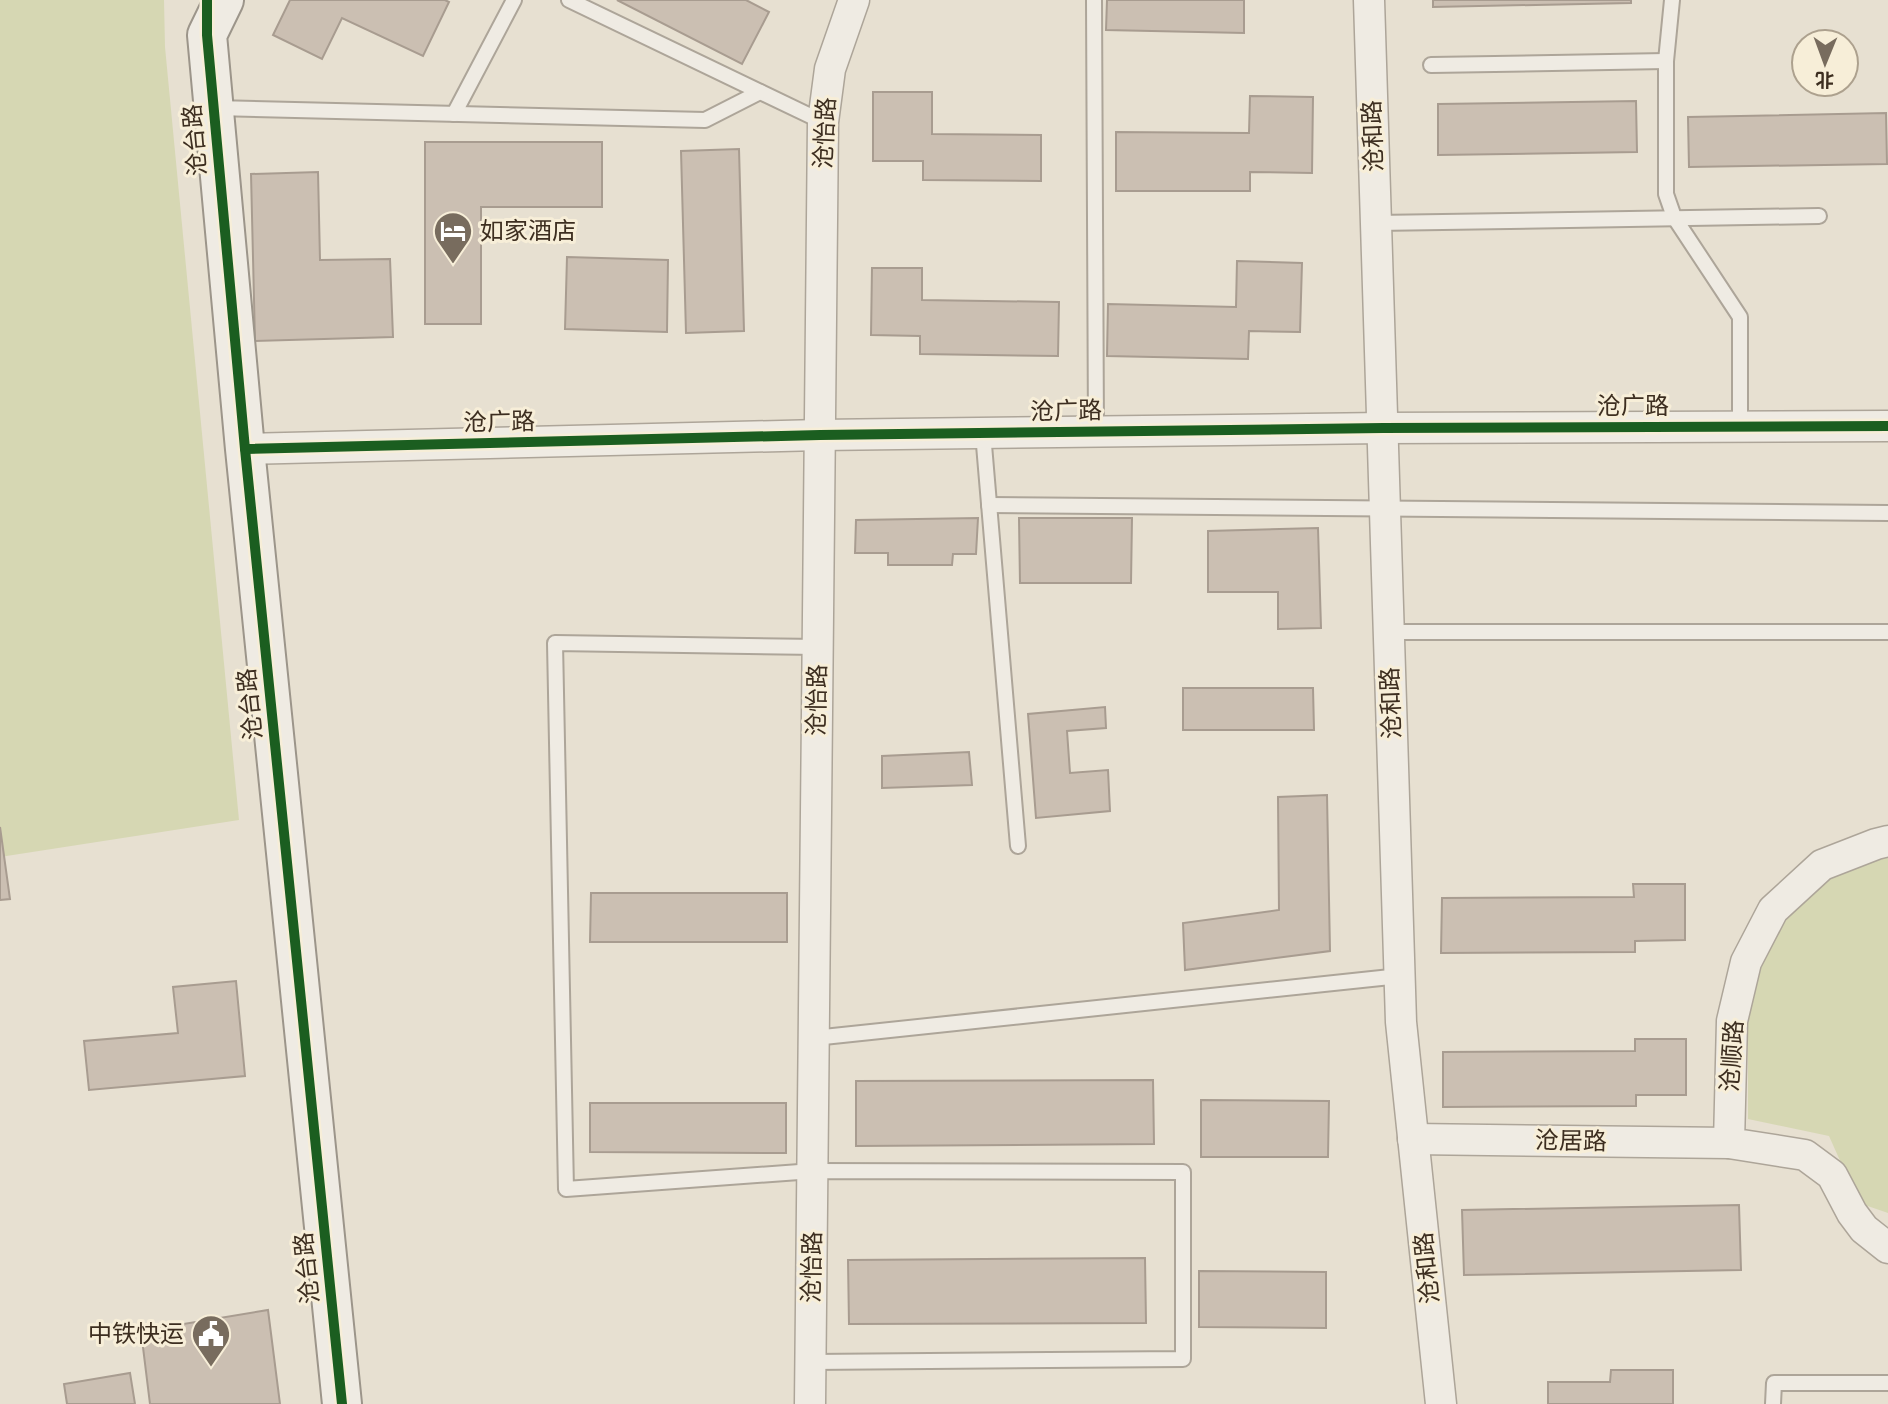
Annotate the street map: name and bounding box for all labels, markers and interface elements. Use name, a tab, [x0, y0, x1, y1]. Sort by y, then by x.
north arrow	[1790, 28, 1860, 98]
text: 北	[1815, 68, 1834, 91]
street label: 沧怡路	[809, 96, 841, 170]
street label: 沧和路	[1358, 100, 1388, 172]
street label: 沧台路	[178, 103, 212, 177]
hotel icon: 如家酒店	[432, 210, 474, 265]
place label: 如家酒店	[480, 217, 576, 245]
street label: 沧广路	[1597, 392, 1669, 420]
street label: 沧广路	[1030, 396, 1102, 426]
street label: 沧广路	[463, 407, 535, 437]
street label: 沧怡路	[802, 664, 832, 736]
street label: 沧台路	[232, 667, 268, 741]
street label: 沧和路	[1376, 667, 1406, 739]
street label: 沧顺路	[1716, 1019, 1748, 1093]
street label: 沧居路	[1535, 1126, 1607, 1156]
street label: 沧台路	[289, 1231, 325, 1305]
street label: 沧怡路	[797, 1231, 827, 1303]
street label: 沧和路	[1409, 1231, 1445, 1305]
public building icon: 中铁快运	[190, 1313, 232, 1368]
place label: 中铁快运	[88, 1320, 184, 1348]

